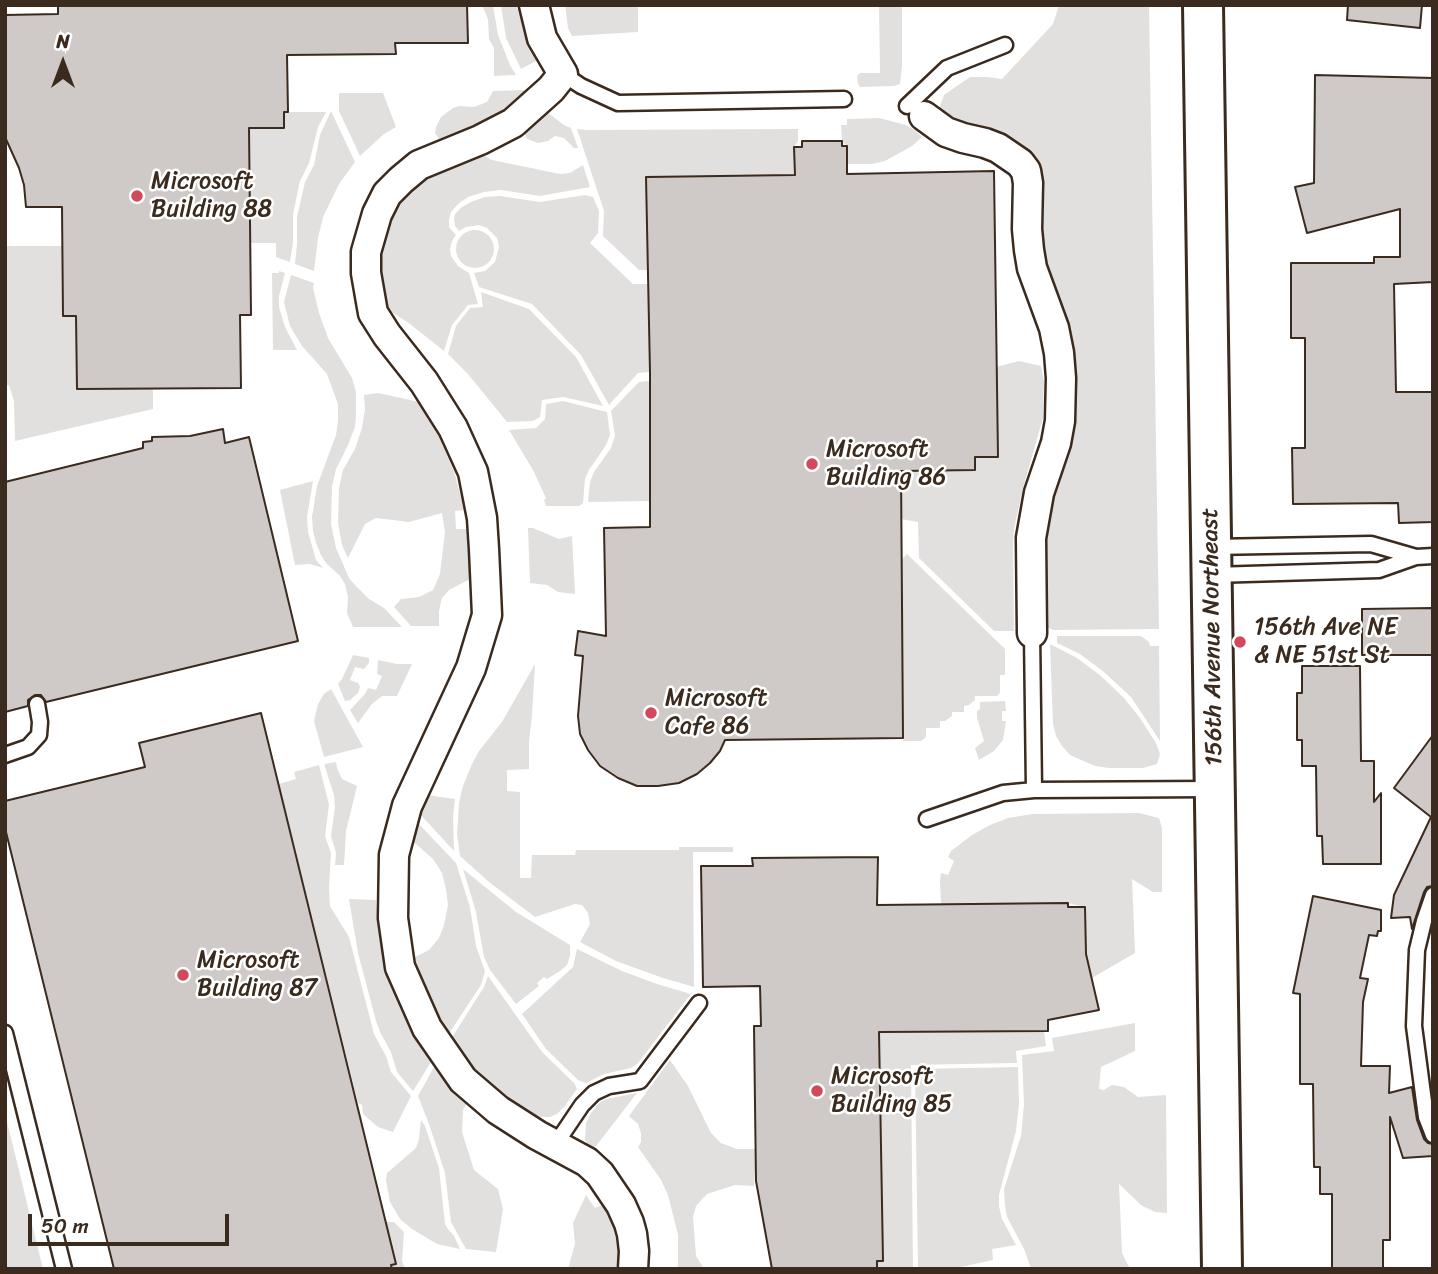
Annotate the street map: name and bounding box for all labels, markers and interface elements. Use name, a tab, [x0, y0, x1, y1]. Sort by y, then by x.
text: N	[56, 25, 70, 58]
north arrow	[28, 28, 98, 98]
place label: Microsoft Building 88	[151, 168, 272, 224]
marker: Microsoft Building 88	[129, 188, 145, 204]
place label: Microsoft Building 86	[826, 436, 946, 492]
marker: Microsoft Building 86	[804, 456, 820, 472]
street label: 156th Avenue Northeast	[1196, 508, 1230, 766]
place label: 156th Ave NE & NE 51st St	[1254, 614, 1397, 670]
marker: 156th Ave NE & NE 51st St	[1232, 634, 1248, 650]
place label: Microsoft Cafe 86	[665, 685, 767, 741]
marker: Microsoft Cafe 86	[643, 705, 659, 721]
place label: Microsoft Building 87	[197, 947, 317, 1003]
marker: Microsoft Building 87	[175, 967, 191, 983]
place label: Microsoft Building 85	[831, 1063, 952, 1119]
marker: Microsoft Building 85	[809, 1083, 825, 1099]
scale bar	[32, 1200, 233, 1244]
text: 50 m	[41, 1207, 89, 1245]

